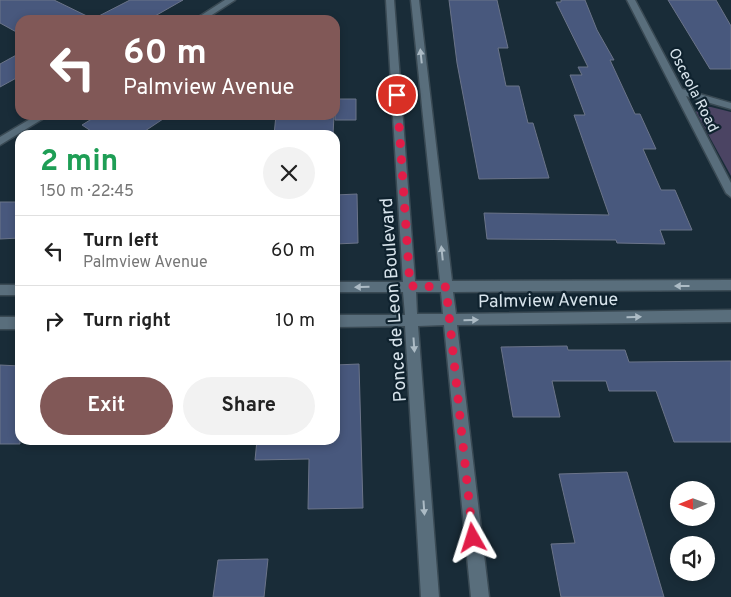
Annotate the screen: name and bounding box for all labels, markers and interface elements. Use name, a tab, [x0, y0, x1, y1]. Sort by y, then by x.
text: 60 m	[123, 32, 207, 76]
icon: left	[40, 35, 105, 100]
street label: Osceola Road	[663, 45, 722, 136]
one-way arrow	[417, 48, 425, 64]
pin	[376, 74, 418, 116]
text: Palmview Avenue	[123, 75, 294, 102]
icon: arrive	[383, 81, 411, 109]
text: 2 min	[40, 144, 118, 181]
button: close	[263, 147, 315, 199]
text: 150 m · 22:45	[40, 182, 134, 202]
street label: Ponce de Leon Boulevard	[376, 197, 413, 403]
text: Turn left	[83, 229, 159, 253]
icon: left	[40, 237, 68, 265]
text: 60 m	[271, 239, 315, 263]
one-way arrow	[438, 245, 446, 261]
text: Palmview Avenue	[83, 253, 208, 273]
one-way arrow	[674, 282, 690, 290]
one-way arrow	[354, 283, 370, 291]
street label: Palmview Avenue	[478, 289, 618, 314]
icon: right	[40, 307, 68, 335]
text: Turn right	[83, 309, 171, 333]
text: 10 m	[275, 309, 315, 333]
one-way arrow	[626, 313, 642, 321]
one-way arrow	[463, 316, 479, 324]
one-way arrow	[410, 338, 418, 354]
button: Exit	[40, 377, 173, 435]
button: Share	[183, 377, 315, 435]
north arrow	[670, 481, 715, 526]
map controls	[670, 481, 715, 581]
one-way arrow	[421, 500, 429, 516]
position arrow	[446, 511, 498, 563]
button: sound	[670, 536, 715, 581]

